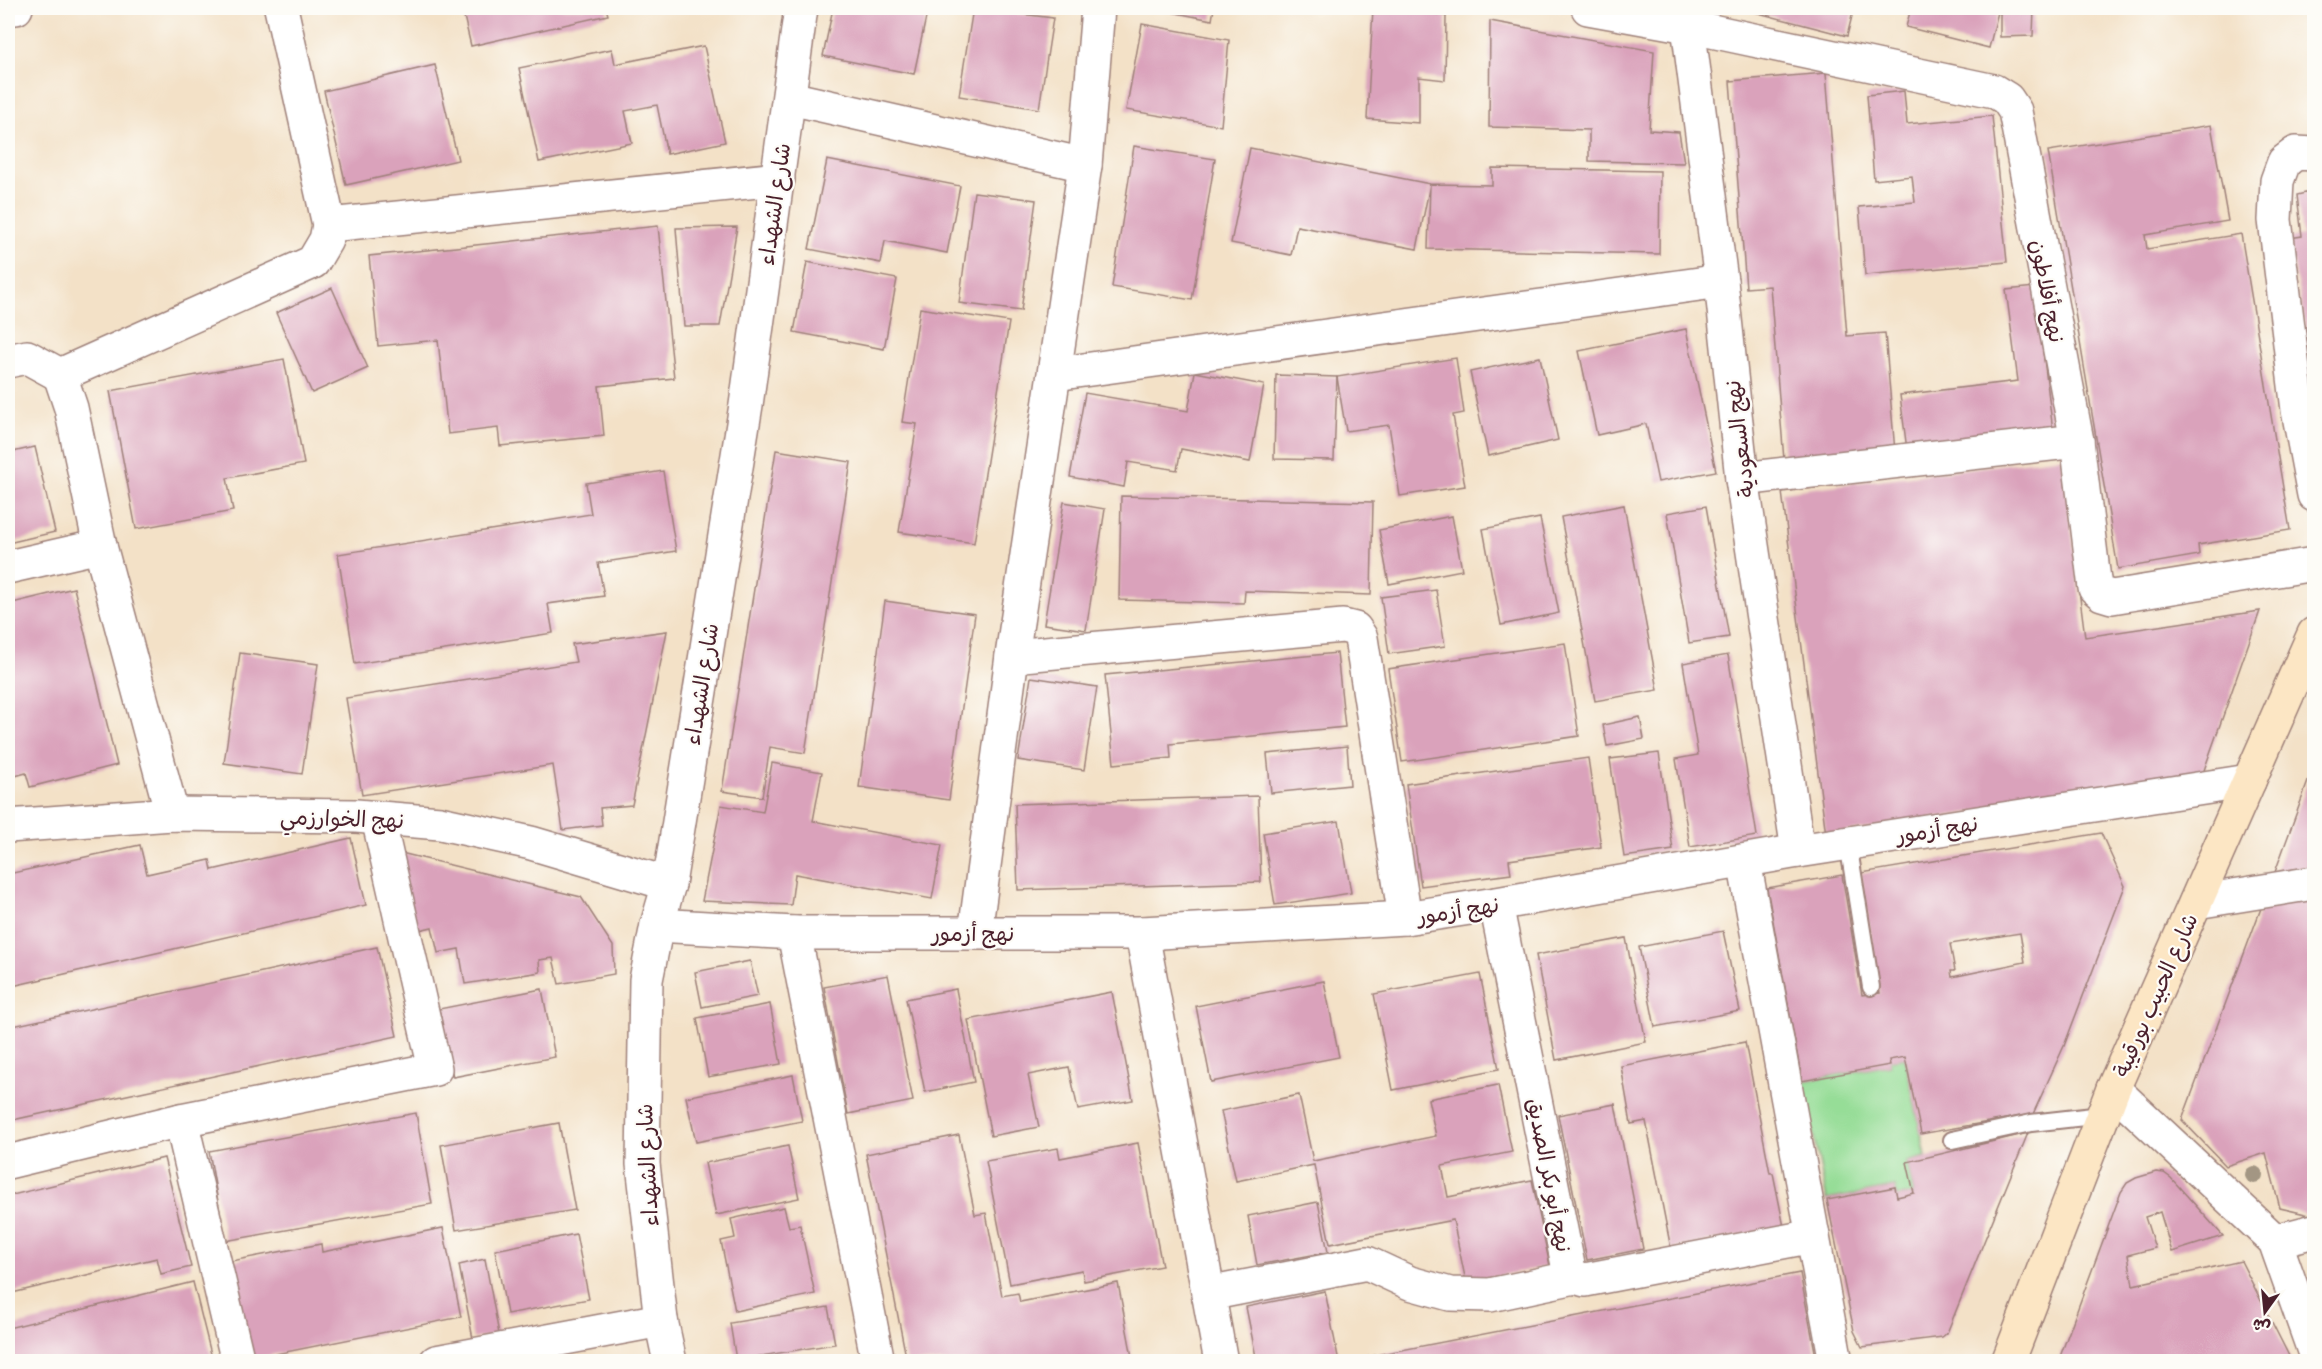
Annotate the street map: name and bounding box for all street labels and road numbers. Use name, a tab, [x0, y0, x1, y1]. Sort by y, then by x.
street label: شارع الشهداء	[753, 141, 798, 267]
street label: نهج أفلاطون	[2022, 237, 2071, 345]
street label: نهج السعودية	[1719, 379, 1762, 499]
street label: شارع الشهداء	[679, 621, 726, 747]
street label: نهج الخوارزمي	[279, 803, 405, 840]
street label: نهج أزمور	[1892, 810, 1980, 852]
street label: نهج أزمور	[1413, 891, 1501, 933]
street label: شارع الحبيب بورقيبة	[2107, 909, 2205, 1082]
street label: نهج أزمور	[930, 920, 1014, 949]
street label: نهج أبو بكر الصديق	[1519, 1096, 1578, 1255]
street label: شارع الشهداء	[631, 1103, 666, 1227]

